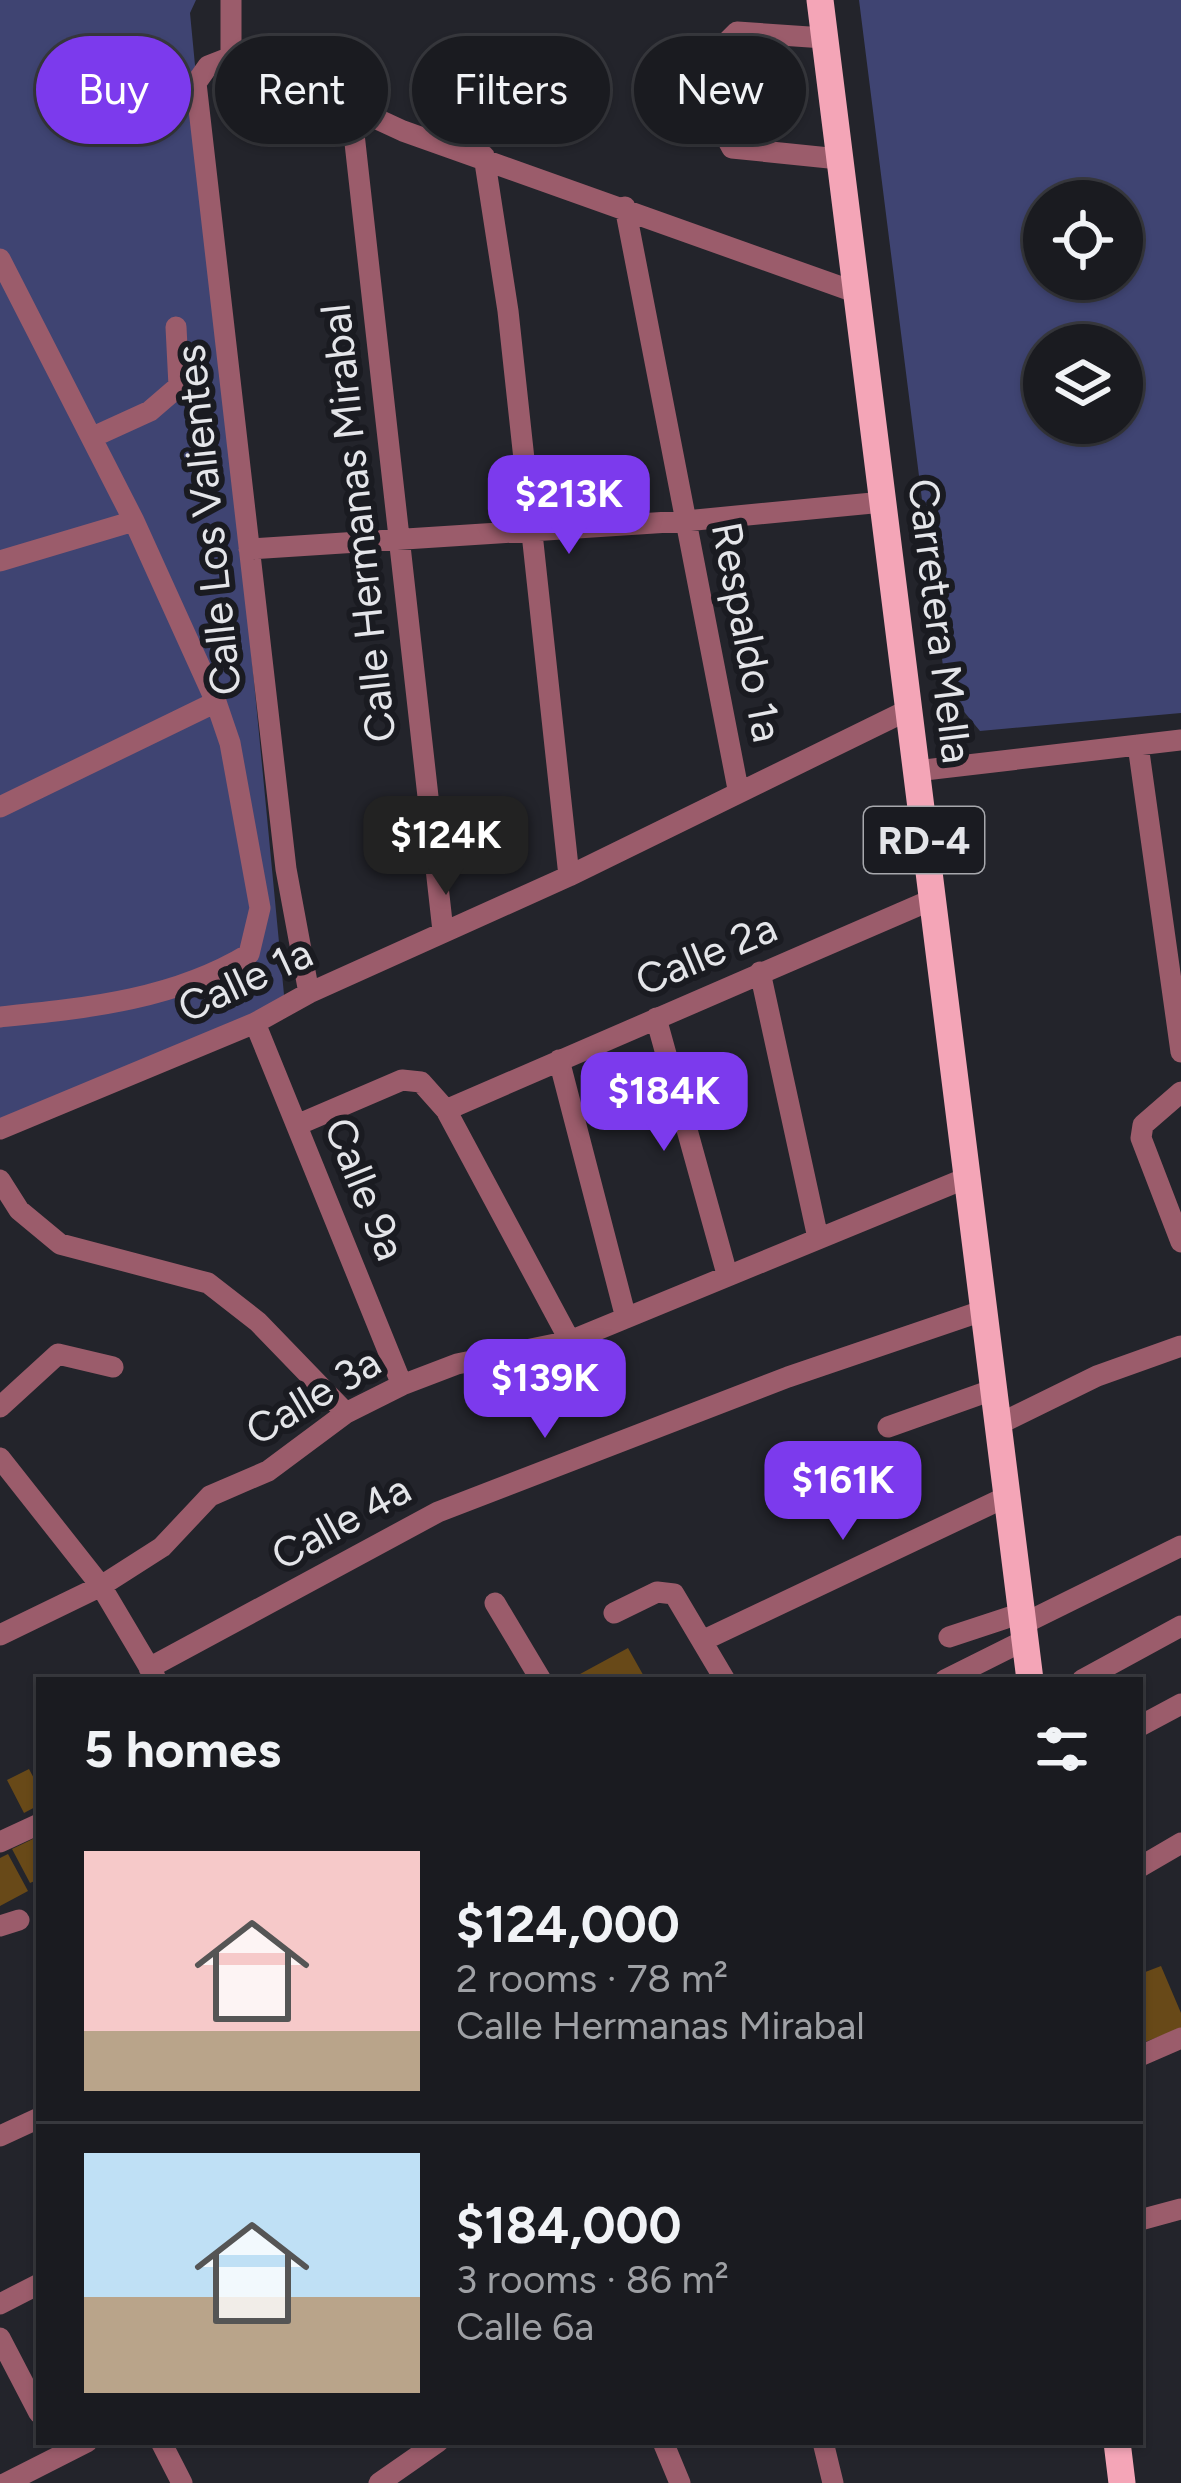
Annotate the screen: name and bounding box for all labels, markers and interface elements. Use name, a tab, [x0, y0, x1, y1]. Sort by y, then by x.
chip: Buy	[36, 36, 191, 144]
chip: Rent	[215, 36, 388, 144]
chip: Filters	[412, 36, 610, 144]
chip: New	[634, 36, 806, 144]
map controls	[1023, 180, 1143, 444]
button: locate	[1023, 180, 1143, 300]
street label: Calle Hermanas Mirabal	[310, 301, 406, 745]
button: layers	[1023, 324, 1143, 444]
street label: Calle Los Valientes	[164, 342, 252, 698]
pin: $213K	[485, 455, 653, 557]
text: $213K	[515, 470, 623, 517]
street label: Carretera Mella	[897, 476, 983, 766]
street label: Respaldo 1a	[701, 518, 793, 746]
pin: $124K	[362, 796, 530, 898]
road number: RD-4	[864, 807, 984, 873]
text: $124K	[390, 811, 502, 858]
street label: Calle 2a	[628, 902, 784, 1006]
street label: Calle 1a	[170, 927, 320, 1033]
pin: $184K	[580, 1052, 748, 1154]
text: $184K	[608, 1067, 720, 1114]
street label: Calle 9a	[314, 1111, 416, 1267]
street label: Calle 3a	[237, 1336, 389, 1456]
pin: $139K	[461, 1339, 629, 1441]
text: $139K	[491, 1354, 599, 1401]
pin: $161K	[759, 1441, 927, 1543]
text: $161K	[791, 1456, 895, 1503]
street label: Calle 4a	[263, 1463, 419, 1581]
icon: filters	[1029, 1716, 1095, 1782]
text: 5 homes	[84, 1719, 281, 1780]
text: $124,000	[456, 1894, 680, 1955]
icon: home	[180, 1899, 324, 2043]
text: 2 rooms · 78 m²	[456, 1955, 728, 2002]
text: Calle Hermanas Mirabal	[456, 2002, 865, 2049]
text: $184,000	[456, 2195, 682, 2256]
icon: home	[180, 2201, 324, 2345]
text: 3 rooms · 86 m²	[456, 2256, 729, 2303]
text: Calle 6a	[456, 2303, 594, 2350]

